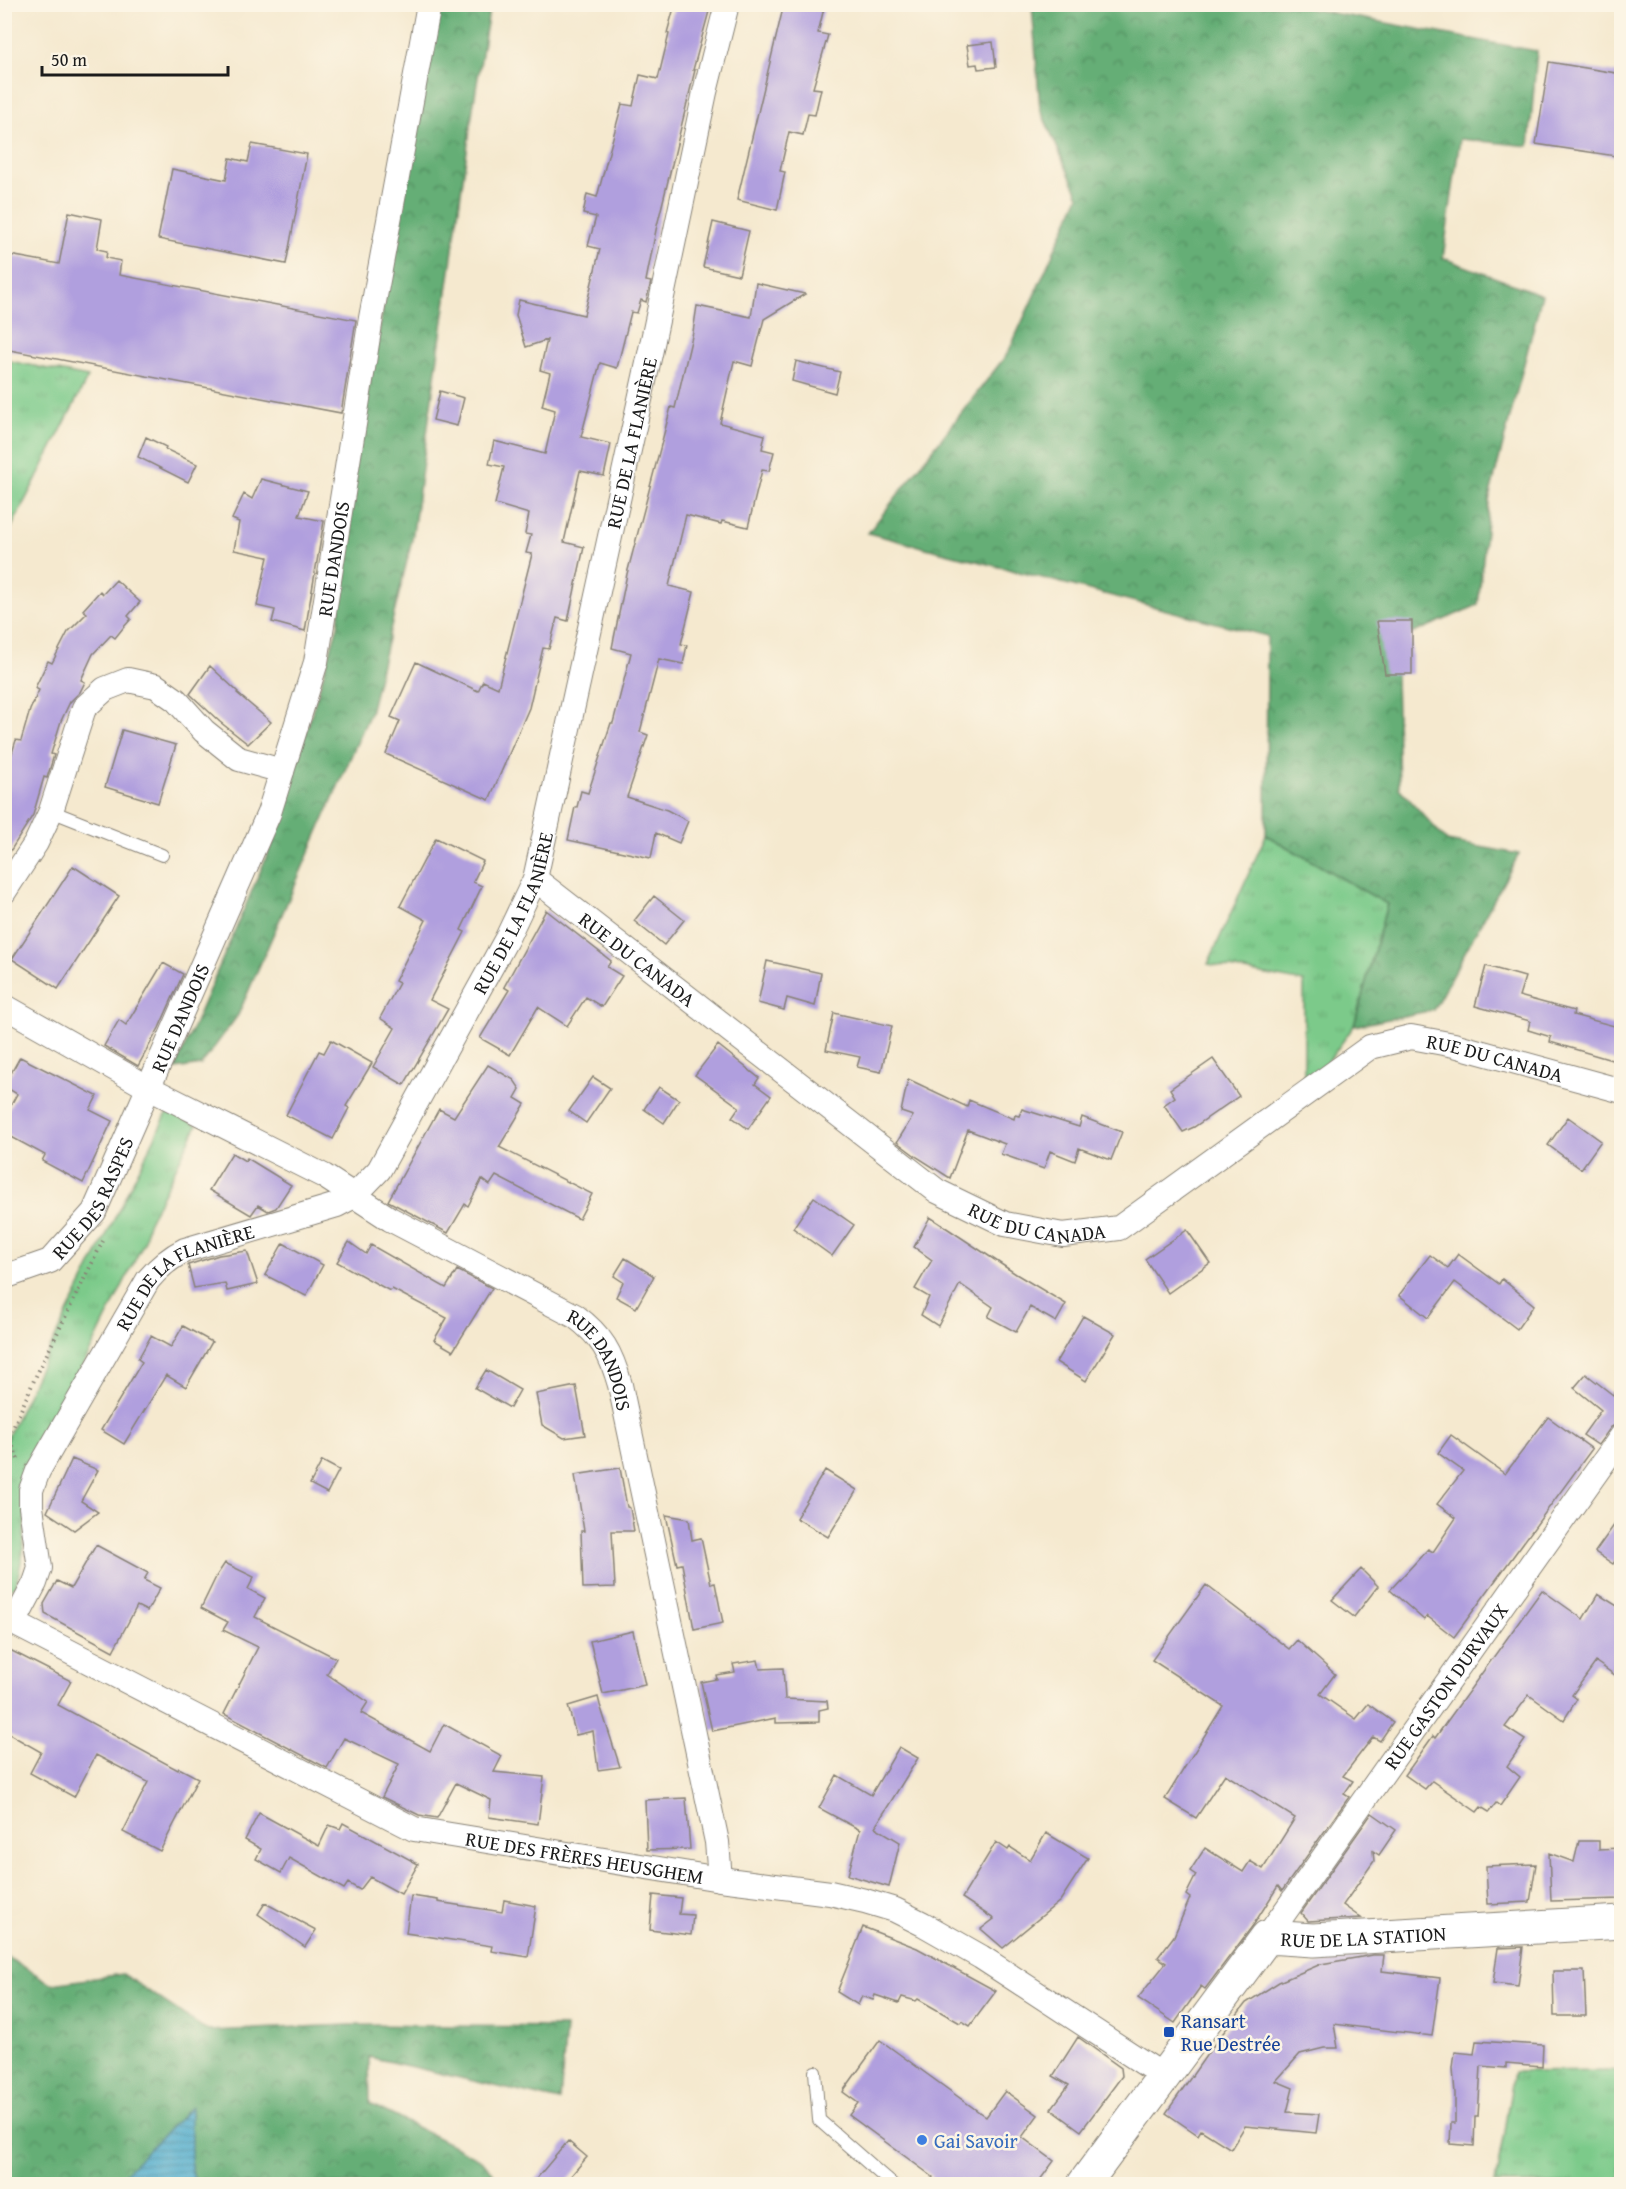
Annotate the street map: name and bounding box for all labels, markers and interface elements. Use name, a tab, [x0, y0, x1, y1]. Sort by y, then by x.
scale bar	[42, 39, 228, 77]
text: 50 m	[51, 46, 87, 73]
street label: RUE DE LA FLANIÈRE	[598, 354, 663, 531]
street label: RUE DANDOIS	[309, 499, 356, 618]
street label: RUE DE LA FLANIÈRE	[465, 829, 559, 999]
street label: RUE DU CANADA	[573, 904, 702, 1013]
street label: RUE DANDOIS	[143, 958, 216, 1077]
street label: RUE DU CANADA	[1424, 1026, 1567, 1089]
street label: RUE DES RASPES	[44, 1132, 140, 1265]
street label: RUE DU CANADA	[964, 1194, 1107, 1250]
street label: RUE DE LA FLANIÈRE	[108, 1216, 257, 1336]
street label: RUE DANDOIS	[563, 1300, 640, 1413]
street label: RUE GASTON DURVAUX	[1376, 1596, 1514, 1775]
street label: RUE DES FRÈRES HEUSGHEM	[463, 1823, 706, 1891]
street label: RUE DE LA STATION	[1280, 1918, 1447, 1955]
place label: Ransart Rue Destrée	[1181, 2006, 1281, 2058]
marker: Ransart Rue Destrée	[1162, 2025, 1176, 2039]
place label: Gai Savoir	[934, 2126, 1018, 2155]
marker: Gai Savoir	[915, 2133, 929, 2147]

